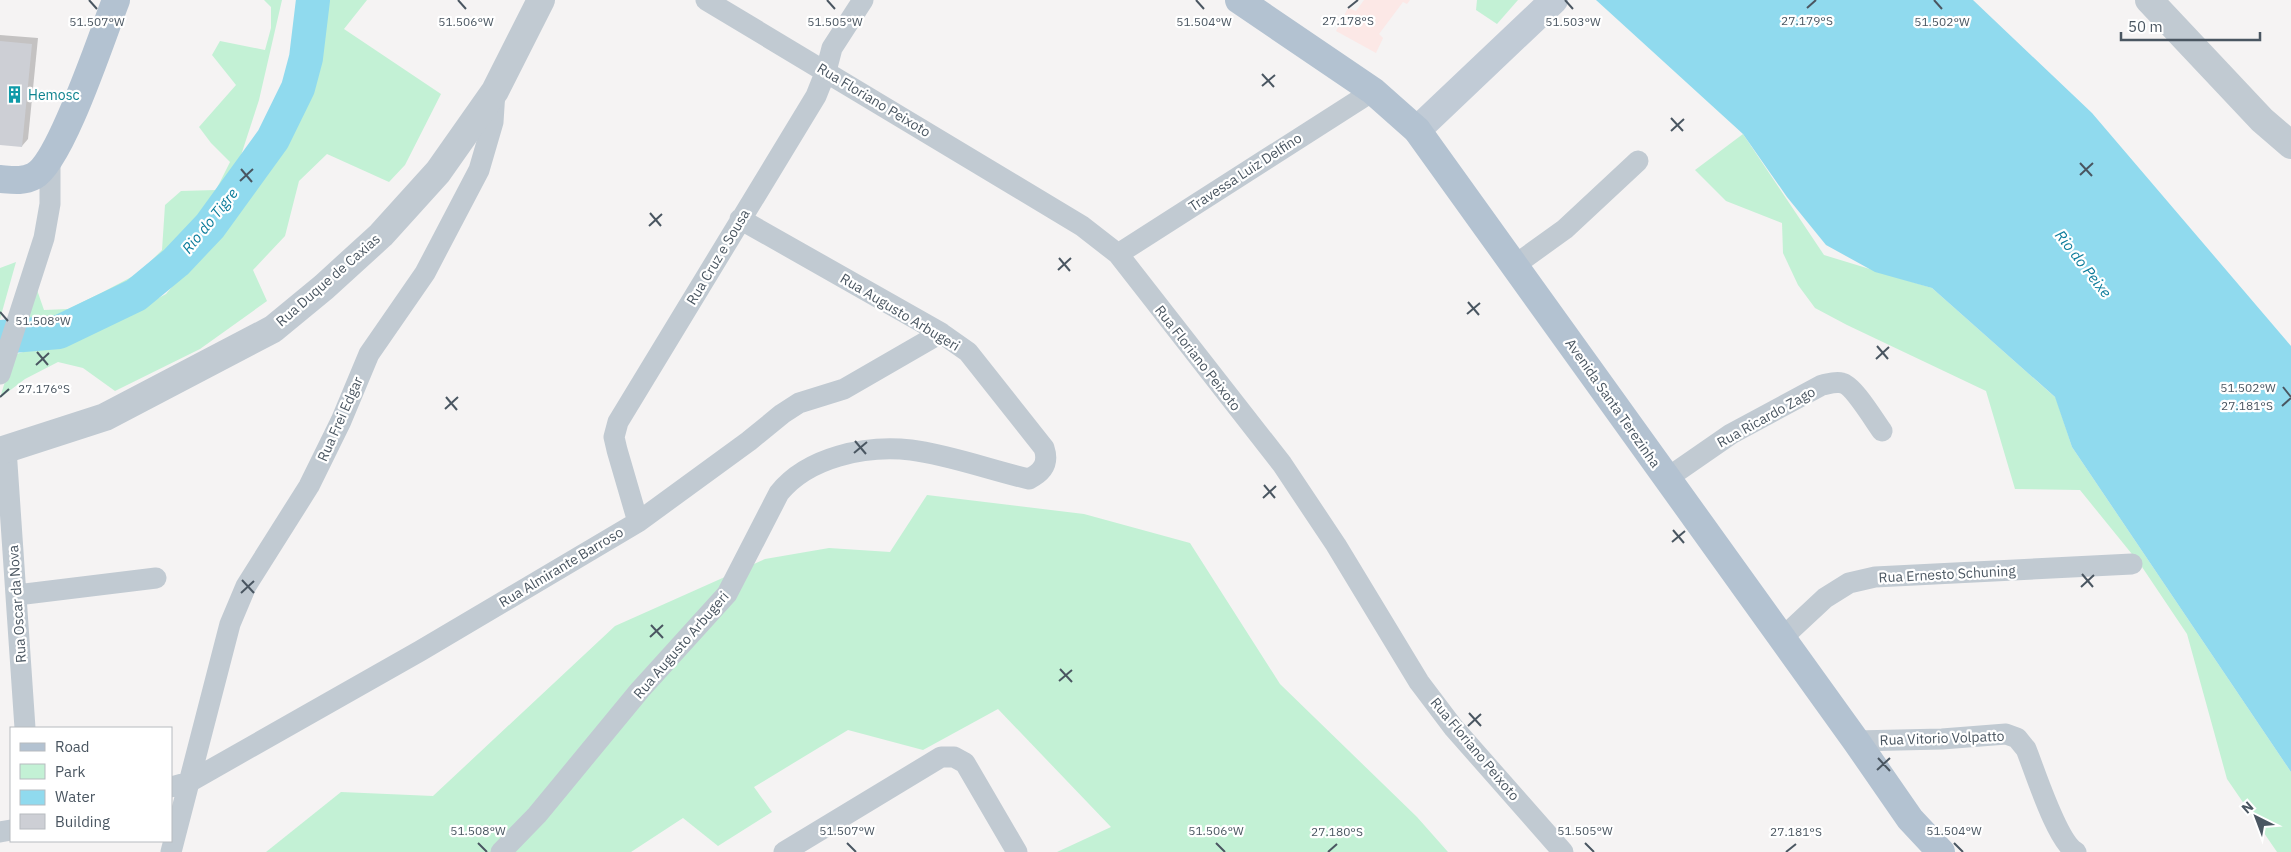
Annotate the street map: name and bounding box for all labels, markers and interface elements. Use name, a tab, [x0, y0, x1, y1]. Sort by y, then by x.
scale bar	[2121, 10, 2260, 42]
text: 27.178°S	[1322, 13, 1374, 28]
text: 27.179°S	[1781, 13, 1833, 28]
text: 51.507°W	[69, 14, 125, 29]
text: 51.506°W	[438, 14, 494, 29]
text: 51.505°W	[807, 14, 863, 29]
text: 51.504°W	[1176, 14, 1232, 29]
text: 51.503°W	[1545, 14, 1601, 29]
text: 51.502°W	[1914, 14, 1970, 29]
text: 50 m	[2128, 17, 2163, 36]
street label: Rua Floriano Peixoto	[814, 59, 934, 141]
building icon: Hemosc	[4, 85, 24, 105]
place label: Hemosc	[28, 86, 80, 104]
street label: Travessa Luiz Delfino	[1185, 129, 1305, 215]
water label: Rio do Tigre	[177, 184, 242, 257]
street label: Rua Cruz e Sousa	[682, 205, 754, 308]
water label: Rio do Peixe	[2051, 226, 2116, 302]
street label: Rua Duque de Caxias	[272, 230, 384, 330]
street label: Rua Augusto Arbugeri	[837, 269, 963, 355]
street label: Rua Floriano Peixoto	[1151, 302, 1245, 415]
text: 51.508°W	[15, 313, 71, 328]
street label: Avenida Santa Terezinha	[1562, 335, 1665, 472]
street label: Rua Frei Edgar	[313, 374, 367, 464]
text: 51.502°W	[2220, 380, 2276, 395]
text: 27.176°S	[18, 381, 70, 396]
street label: Rua Ricardo Zago	[1714, 382, 1818, 451]
text: 27.181°S	[2221, 398, 2273, 413]
street label: Rua Almirante Barroso	[496, 523, 627, 611]
street label: Rua Oscar da Nova	[4, 544, 30, 664]
street label: Rua Ernesto Schuning	[1878, 561, 2017, 587]
street label: Rua Augusto Arbugeri	[629, 588, 733, 702]
street label: Rua Floriano Peixoto	[1427, 694, 1524, 804]
legend	[10, 727, 172, 842]
street label: Rua Vitorio Volpatto	[1879, 727, 2005, 749]
text: Road	[55, 737, 90, 756]
text: Park	[55, 762, 85, 781]
text: Water	[55, 787, 96, 806]
north arrow	[2231, 792, 2281, 842]
text: N	[2238, 797, 2257, 817]
text: Building	[55, 812, 110, 831]
text: 51.508°W	[450, 823, 506, 838]
text: 51.507°W	[819, 823, 875, 838]
text: 51.506°W	[1188, 823, 1244, 838]
text: 51.505°W	[1557, 823, 1613, 838]
text: 51.504°W	[1926, 823, 1982, 838]
text: 27.180°S	[1311, 824, 1363, 839]
text: 27.181°S	[1770, 824, 1822, 839]

